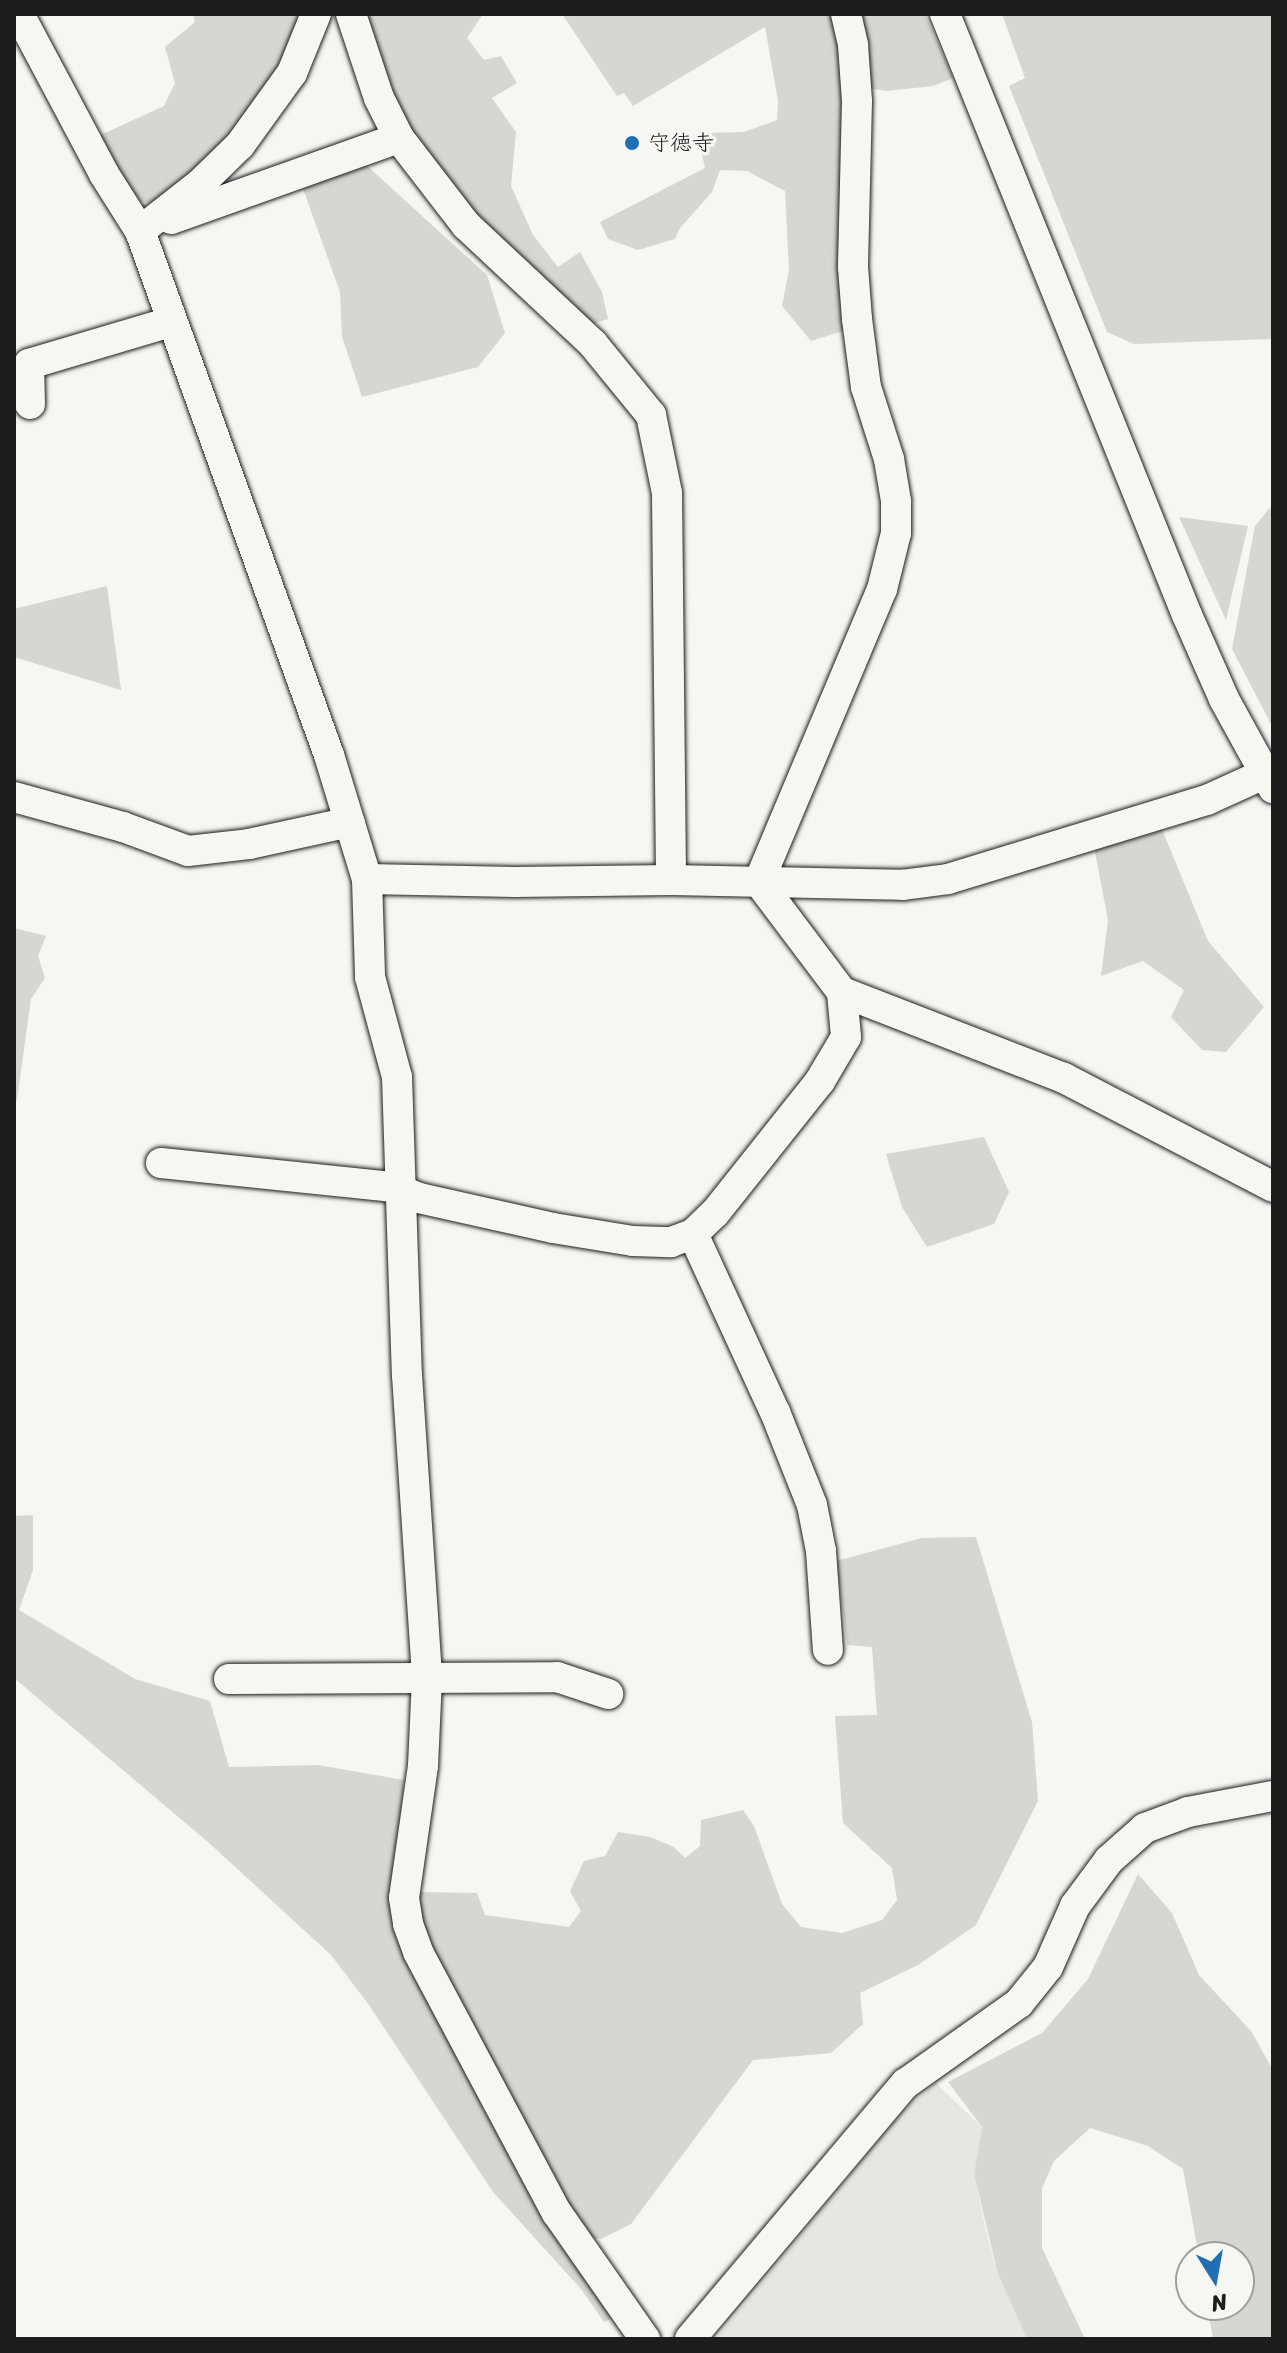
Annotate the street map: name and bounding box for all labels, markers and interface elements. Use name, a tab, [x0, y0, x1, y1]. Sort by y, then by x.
place label: 守徳寺	[648, 130, 714, 156]
marker: 守徳寺	[623, 134, 641, 152]
north arrow	[1175, 2241, 1255, 2321]
text: N	[1208, 2282, 1230, 2324]

